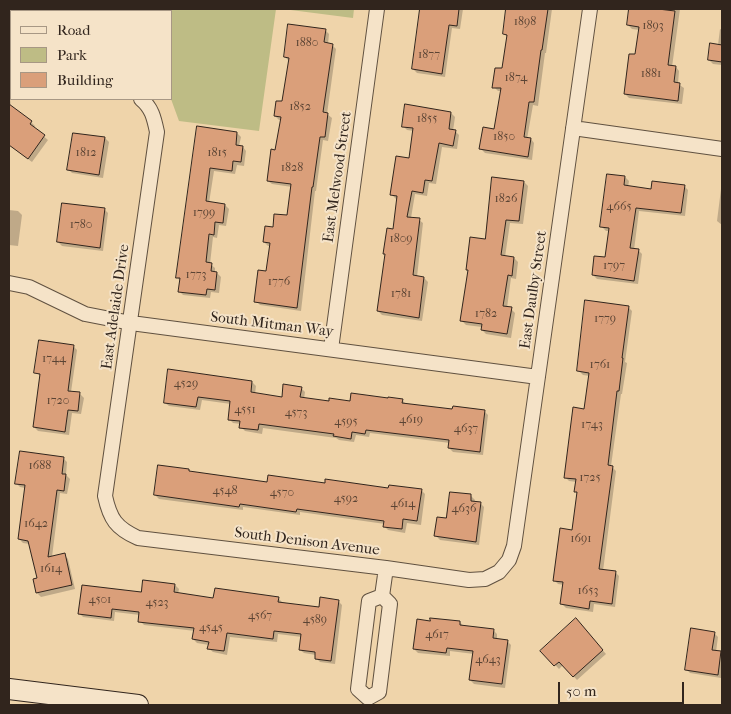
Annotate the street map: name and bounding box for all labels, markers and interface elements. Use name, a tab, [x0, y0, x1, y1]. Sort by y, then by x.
legend	[10, 10, 172, 100]
house number: 1898	[514, 15, 536, 29]
house number: 1893	[642, 19, 664, 33]
text: Road	[57, 21, 90, 39]
house number: 1880	[296, 36, 318, 50]
text: Park	[57, 46, 87, 64]
house number: 1877	[418, 48, 440, 62]
house number: 1881	[641, 67, 661, 81]
text: Building	[57, 71, 113, 89]
house number: 1874	[505, 71, 527, 85]
house number: 1852	[289, 100, 311, 114]
street label: East Melwood Street	[320, 110, 356, 244]
house number: 1855	[417, 112, 437, 126]
house number: 1850	[493, 130, 515, 144]
house number: 1812	[76, 146, 96, 160]
house number: 1815	[207, 146, 227, 160]
house number: 1828	[281, 161, 303, 175]
house number: 1826	[495, 192, 517, 206]
house number: 4665	[606, 200, 632, 214]
house number: 1799	[193, 206, 215, 220]
house number: 1780	[70, 218, 92, 232]
street label: East Daulby Street	[517, 230, 551, 350]
house number: 1809	[389, 232, 413, 246]
street label: East Adelaide Drive	[98, 243, 134, 371]
house number: 1797	[603, 259, 625, 273]
house number: 1773	[186, 268, 206, 282]
house number: 1776	[268, 275, 290, 289]
house number: 1781	[391, 287, 411, 301]
house number: 1782	[475, 307, 497, 321]
street label: South Mitman Way	[209, 309, 335, 341]
house number: 1779	[594, 312, 616, 326]
house number: 1744	[42, 352, 66, 366]
house number: 1761	[590, 358, 610, 372]
house number: 4529	[174, 377, 198, 391]
house number: 1720	[47, 394, 69, 408]
house number: 4551	[234, 403, 256, 417]
house number: 4573	[285, 406, 307, 420]
house number: 4619	[399, 413, 423, 427]
house number: 4595	[334, 415, 358, 429]
house number: 1743	[581, 418, 603, 432]
house number: 4637	[454, 422, 478, 436]
house number: 1688	[29, 459, 51, 473]
house number: 1725	[579, 471, 601, 485]
house number: 4548	[212, 484, 238, 498]
house number: 4570	[270, 486, 294, 500]
house number: 4592	[334, 492, 358, 506]
house number: 4614	[391, 497, 415, 511]
house number: 4636	[451, 502, 477, 516]
house number: 1642	[24, 517, 48, 531]
street label: South Denison Avenue	[233, 524, 381, 560]
house number: 1691	[570, 532, 592, 546]
house number: 1614	[40, 562, 62, 576]
house number: 1653	[578, 584, 598, 598]
house number: 4501	[89, 593, 111, 607]
house number: 4523	[145, 596, 169, 610]
house number: 4567	[248, 609, 272, 623]
house number: 4589	[303, 613, 327, 627]
house number: 4545	[199, 621, 223, 635]
house number: 4617	[425, 628, 449, 642]
house number: 4643	[475, 653, 501, 667]
scale bar	[561, 672, 687, 704]
text: 50 m	[566, 682, 596, 700]

